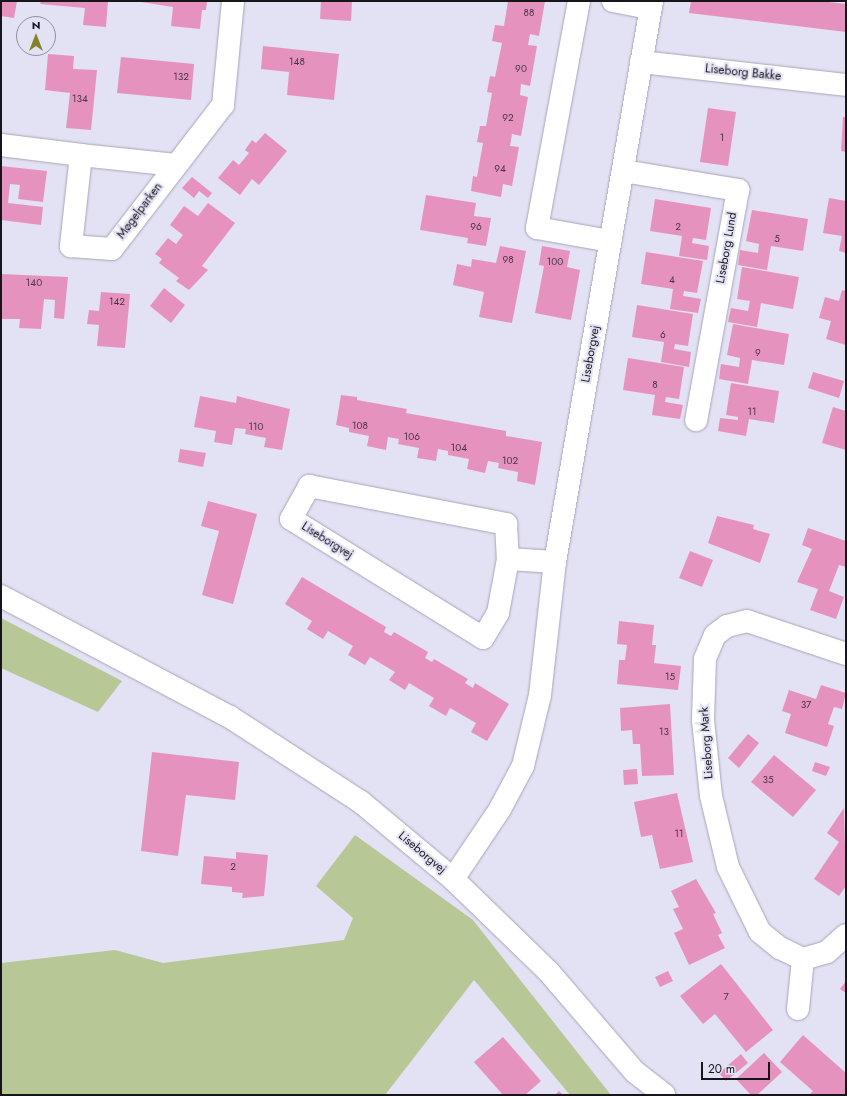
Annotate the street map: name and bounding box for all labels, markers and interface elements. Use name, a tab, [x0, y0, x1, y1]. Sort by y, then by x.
house number: 88	[524, 7, 534, 19]
north arrow	[16, 16, 56, 56]
text: N	[32, 17, 40, 33]
house number: 148	[289, 56, 305, 68]
street label: Liseborg Bakke	[704, 62, 782, 84]
house number: 90	[515, 63, 527, 75]
house number: 132	[173, 71, 189, 83]
house number: 134	[72, 93, 88, 105]
house number: 92	[502, 112, 514, 124]
house number: 1	[720, 132, 724, 144]
house number: 94	[494, 163, 506, 175]
street label: Møgelparken	[114, 180, 166, 242]
street label: Liseborg Lund	[714, 211, 740, 285]
house number: 96	[470, 221, 482, 233]
house number: 2	[675, 221, 681, 233]
house number: 5	[774, 233, 780, 245]
house number: 98	[502, 254, 514, 266]
house number: 100	[547, 256, 563, 268]
house number: 4	[669, 274, 675, 286]
house number: 140	[26, 277, 42, 289]
house number: 142	[109, 296, 125, 308]
street label: Liseborgvej	[579, 324, 603, 384]
house number: 6	[660, 329, 666, 341]
house number: 9	[755, 347, 761, 359]
house number: 8	[652, 379, 658, 391]
house number: 11	[748, 406, 756, 418]
house number: 108	[352, 420, 368, 432]
house number: 110	[249, 421, 263, 433]
house number: 106	[404, 431, 420, 443]
house number: 104	[451, 442, 467, 454]
house number: 102	[502, 455, 518, 467]
street label: Liseborgvej	[299, 520, 355, 562]
house number: 15	[665, 671, 675, 683]
house number: 37	[801, 699, 811, 711]
street label: Liseborg Mark	[697, 706, 717, 780]
house number: 13	[659, 726, 669, 738]
house number: 35	[762, 774, 774, 786]
house number: 11	[675, 828, 683, 840]
street label: Liseborgvej	[395, 829, 449, 877]
house number: 2	[230, 861, 236, 873]
house number: 7	[723, 991, 729, 1003]
scale bar	[703, 1054, 772, 1080]
text: 20 m	[708, 1060, 735, 1078]

